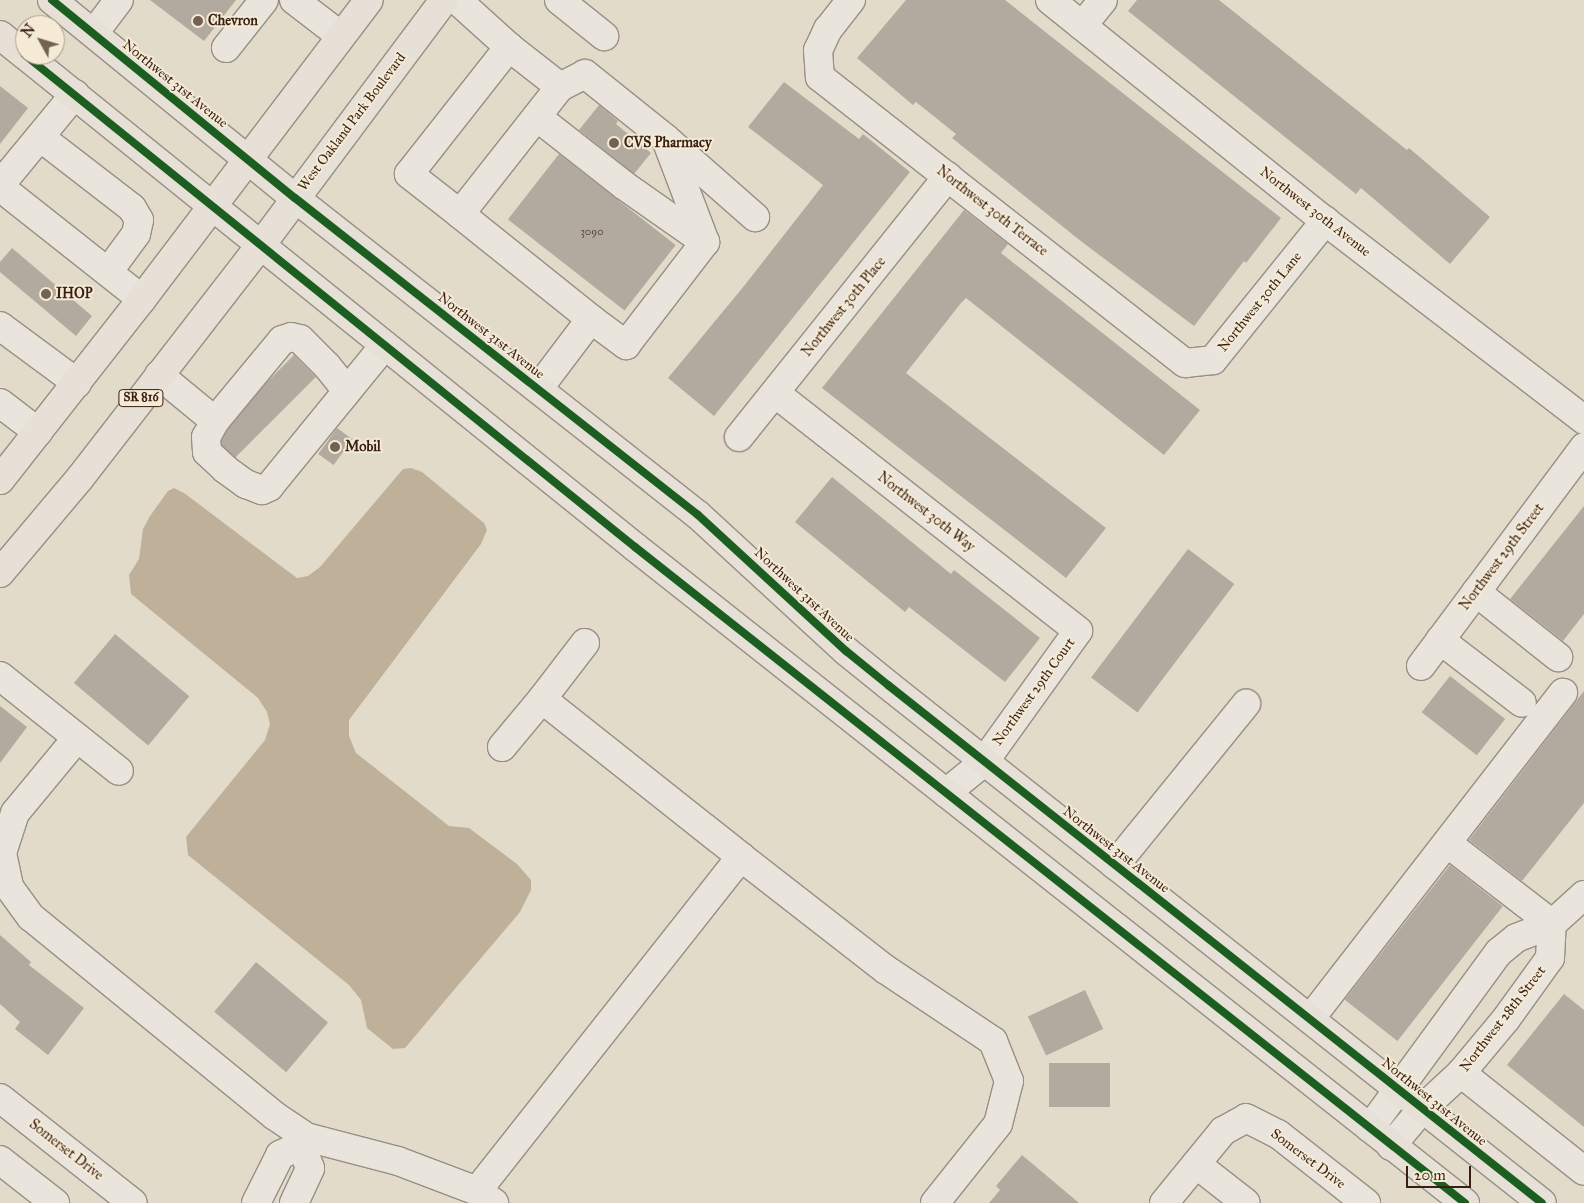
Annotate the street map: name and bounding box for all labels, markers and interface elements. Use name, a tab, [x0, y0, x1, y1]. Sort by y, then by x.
place label: Chevron	[208, 13, 258, 29]
north arrow	[15, 15, 65, 65]
marker: Chevron	[192, 15, 204, 27]
text: N	[18, 21, 39, 41]
street label: Northwest 31st Avenue	[119, 36, 231, 132]
street label: West Oakland Park Boulevard	[295, 50, 409, 194]
place label: CVS Pharmacy	[624, 135, 711, 151]
marker: CVS Pharmacy	[608, 137, 620, 149]
street label: Northwest 30th Terrace	[933, 162, 1051, 260]
street label: Northwest 30th Avenue	[1256, 163, 1374, 261]
house number: 3090	[580, 225, 604, 239]
street label: Northwest 30th Lane	[1215, 249, 1305, 355]
street label: Northwest 30th Place	[799, 254, 889, 360]
place label: IHOP	[56, 286, 92, 302]
marker: IHOP	[40, 288, 52, 300]
street label: Northwest 31st Avenue	[434, 289, 548, 383]
road number: SR 816	[117, 388, 165, 408]
place label: Mobil	[345, 439, 381, 455]
marker: Mobil	[329, 441, 341, 453]
street label: Northwest 30th Way	[874, 469, 978, 555]
street label: Northwest 29th Street	[1456, 500, 1548, 614]
street label: Northwest 31st Avenue	[750, 544, 858, 646]
street label: Northwest 29th Court	[989, 635, 1079, 749]
street label: Northwest 31st Avenue	[1059, 803, 1173, 897]
street label: Northwest 28th Street	[1457, 963, 1549, 1075]
street label: Northwest 31st Avenue	[1378, 1054, 1490, 1150]
street label: Somerset Drive	[26, 1116, 106, 1184]
street label: Somerset Drive	[1267, 1125, 1349, 1193]
scale bar	[1409, 1156, 1474, 1188]
text: 20 m	[1414, 1166, 1446, 1184]

